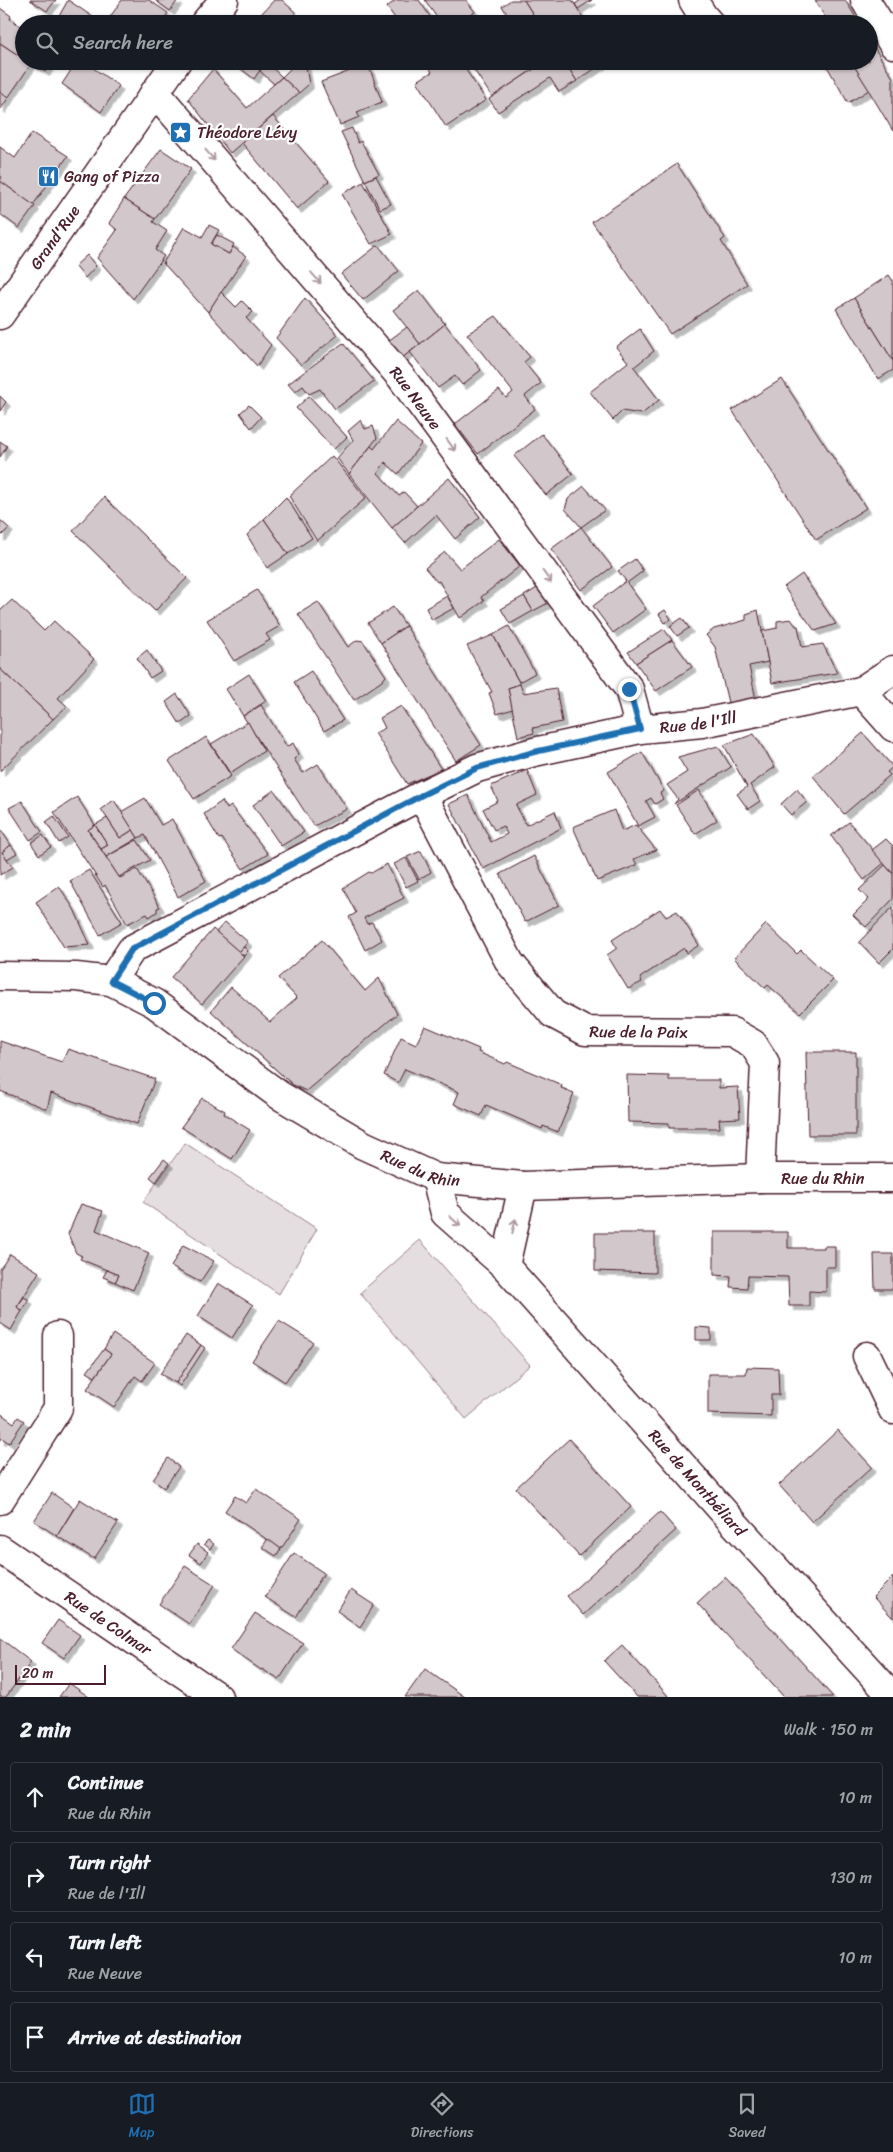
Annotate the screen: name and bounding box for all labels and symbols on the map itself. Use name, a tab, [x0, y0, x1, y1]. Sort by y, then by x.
place label: Théodore Lévy	[197, 118, 298, 147]
place icon: Théodore Lévy	[169, 120, 193, 144]
one-way arrow	[204, 149, 216, 162]
place label: Gang of Pizza	[64, 162, 159, 191]
restaurant icon: Gang of Pizza	[36, 164, 60, 188]
street label: Grand'Rue	[21, 198, 87, 276]
one-way arrow	[310, 272, 322, 285]
street label: Rue Neuve	[383, 359, 450, 436]
one-way arrow	[446, 438, 456, 452]
one-way arrow	[542, 570, 552, 584]
route end	[618, 678, 641, 701]
street label: Rue de l'Ill	[658, 702, 739, 742]
route start	[143, 992, 166, 1015]
street label: Rue de la Paix	[589, 1017, 688, 1046]
street label: Rue du Rhin	[376, 1140, 461, 1195]
street label: Rue du Rhin	[781, 1164, 865, 1193]
one-way arrow	[448, 1215, 461, 1227]
one-way arrow	[510, 1218, 519, 1234]
street label: Rue de Montbéliard	[641, 1422, 755, 1544]
street label: Rue de Colmar	[59, 1582, 159, 1664]
scale bar	[15, 1662, 106, 1685]

